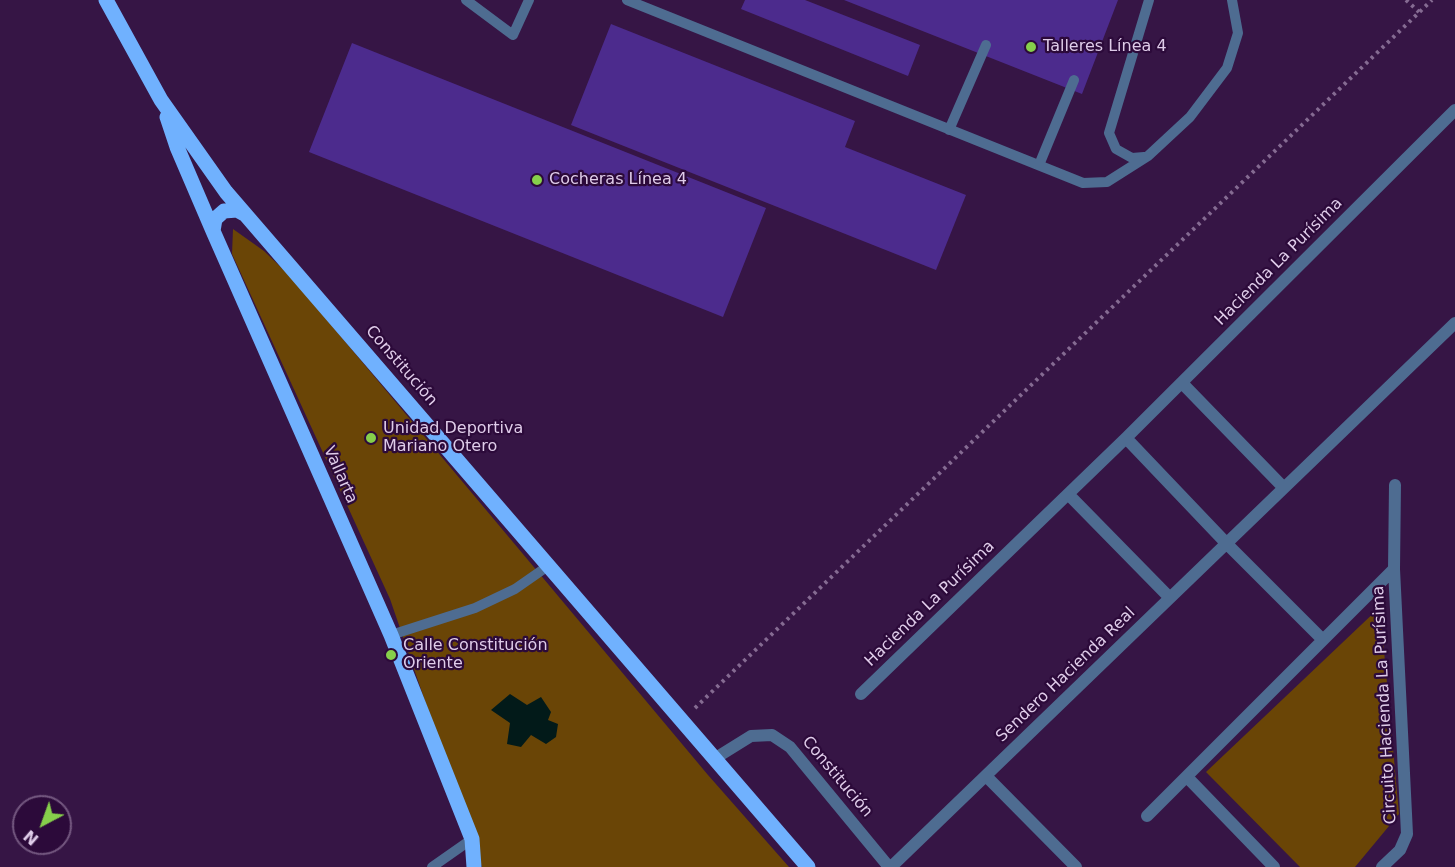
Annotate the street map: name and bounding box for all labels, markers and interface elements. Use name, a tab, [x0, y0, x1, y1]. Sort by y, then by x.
place label: Talleres Línea 4	[1043, 37, 1167, 57]
marker: Talleres Línea 4	[1024, 40, 1038, 54]
place label: Cocheras Línea 4	[549, 170, 687, 190]
marker: Cocheras Línea 4	[530, 173, 544, 187]
street label: Hacienda La Purísima	[1211, 194, 1347, 330]
street label: Constitución	[361, 322, 441, 410]
place label: Unidad Deportiva Mariano Otero	[383, 419, 523, 457]
marker: Unidad Deportiva Mariano Otero	[364, 431, 378, 445]
street label: Vallarta	[319, 443, 361, 507]
street label: Hacienda La Purísima	[861, 537, 999, 671]
street label: Circuito Hacienda La Purísima	[1369, 585, 1401, 825]
street label: Sendero Hacienda Real	[992, 604, 1140, 746]
place label: Calle Constitución Oriente	[403, 636, 548, 674]
marker: Calle Constitución Oriente	[384, 648, 398, 662]
street label: Constitución	[798, 733, 876, 821]
north arrow	[12, 795, 72, 855]
text: N	[20, 826, 42, 849]

